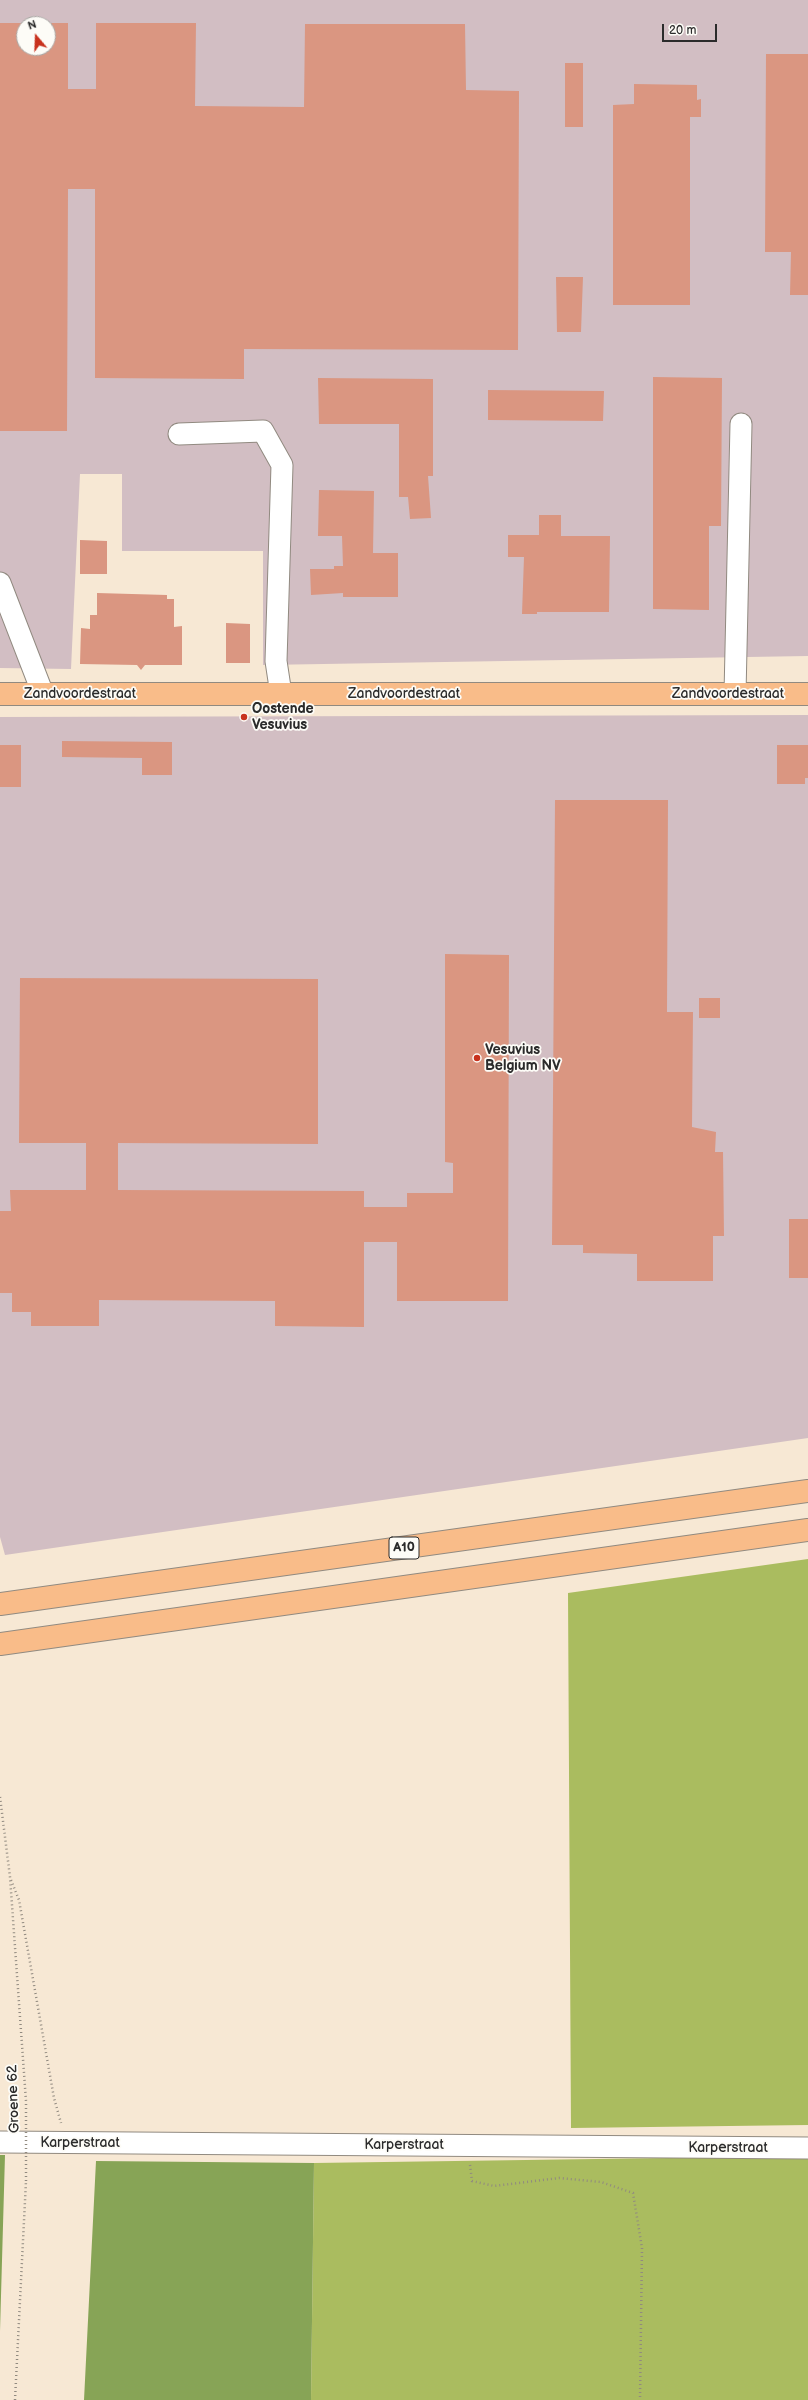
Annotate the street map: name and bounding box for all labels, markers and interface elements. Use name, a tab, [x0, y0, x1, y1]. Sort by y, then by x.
north arrow	[16, 16, 56, 56]
scale bar	[664, 16, 719, 42]
text: N	[26, 18, 38, 33]
text: 20 m	[669, 23, 696, 38]
street label: Zandvoordestraat	[24, 686, 136, 702]
street label: Zandvoordestraat	[348, 686, 460, 702]
street label: Zandvoordestraat	[672, 686, 784, 702]
place label: Oostende Vesuvius	[252, 701, 314, 734]
marker: Oostende Vesuvius	[239, 712, 249, 722]
place label: Vesuvius Belgium NV	[485, 1042, 561, 1074]
marker: Vesuvius Belgium NV	[472, 1053, 482, 1063]
road number: A10	[389, 1537, 419, 1559]
street label: Groene 62	[4, 2065, 24, 2133]
street label: Karperstraat	[40, 2135, 120, 2151]
street label: Karperstraat	[364, 2137, 444, 2153]
street label: Karperstraat	[688, 2140, 768, 2156]

